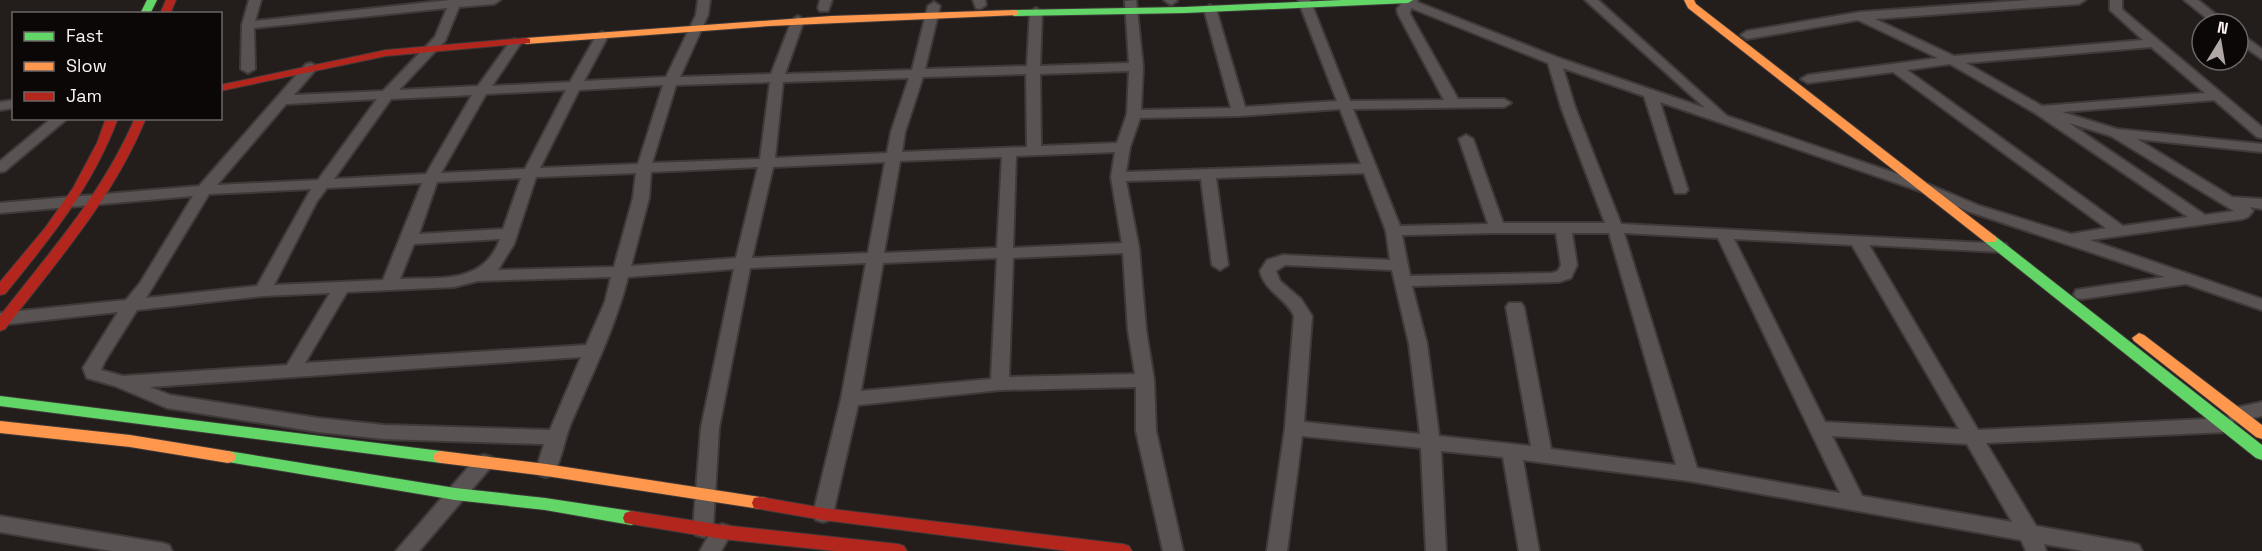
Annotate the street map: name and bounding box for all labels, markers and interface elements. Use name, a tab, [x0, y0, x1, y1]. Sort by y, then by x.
legend	[12, 12, 222, 120]
north arrow	[2190, 12, 2250, 72]
text: N	[2215, 16, 2230, 39]
text: Fast	[66, 24, 103, 47]
text: Slow	[66, 54, 107, 77]
text: Jam	[66, 84, 102, 107]

